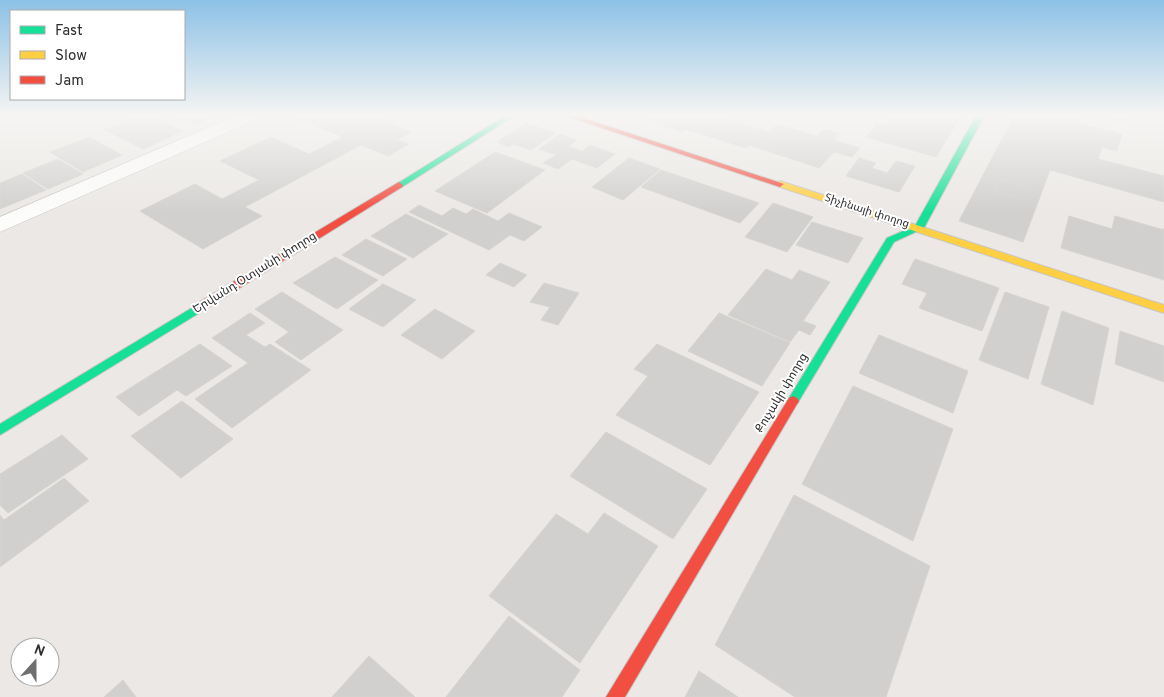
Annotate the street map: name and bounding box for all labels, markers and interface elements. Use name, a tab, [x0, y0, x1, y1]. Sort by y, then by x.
legend	[10, 10, 185, 100]
text: Fast	[55, 22, 83, 41]
text: Slow	[55, 47, 87, 66]
text: Jam	[55, 72, 84, 91]
street label: Տիչինայի փողոց	[823, 191, 911, 231]
street label: Երվանդ Օտյանի փողոց	[190, 228, 320, 318]
street label: Քուչակի փողոց	[752, 350, 812, 436]
north arrow	[10, 637, 60, 687]
text: N	[31, 642, 47, 661]

